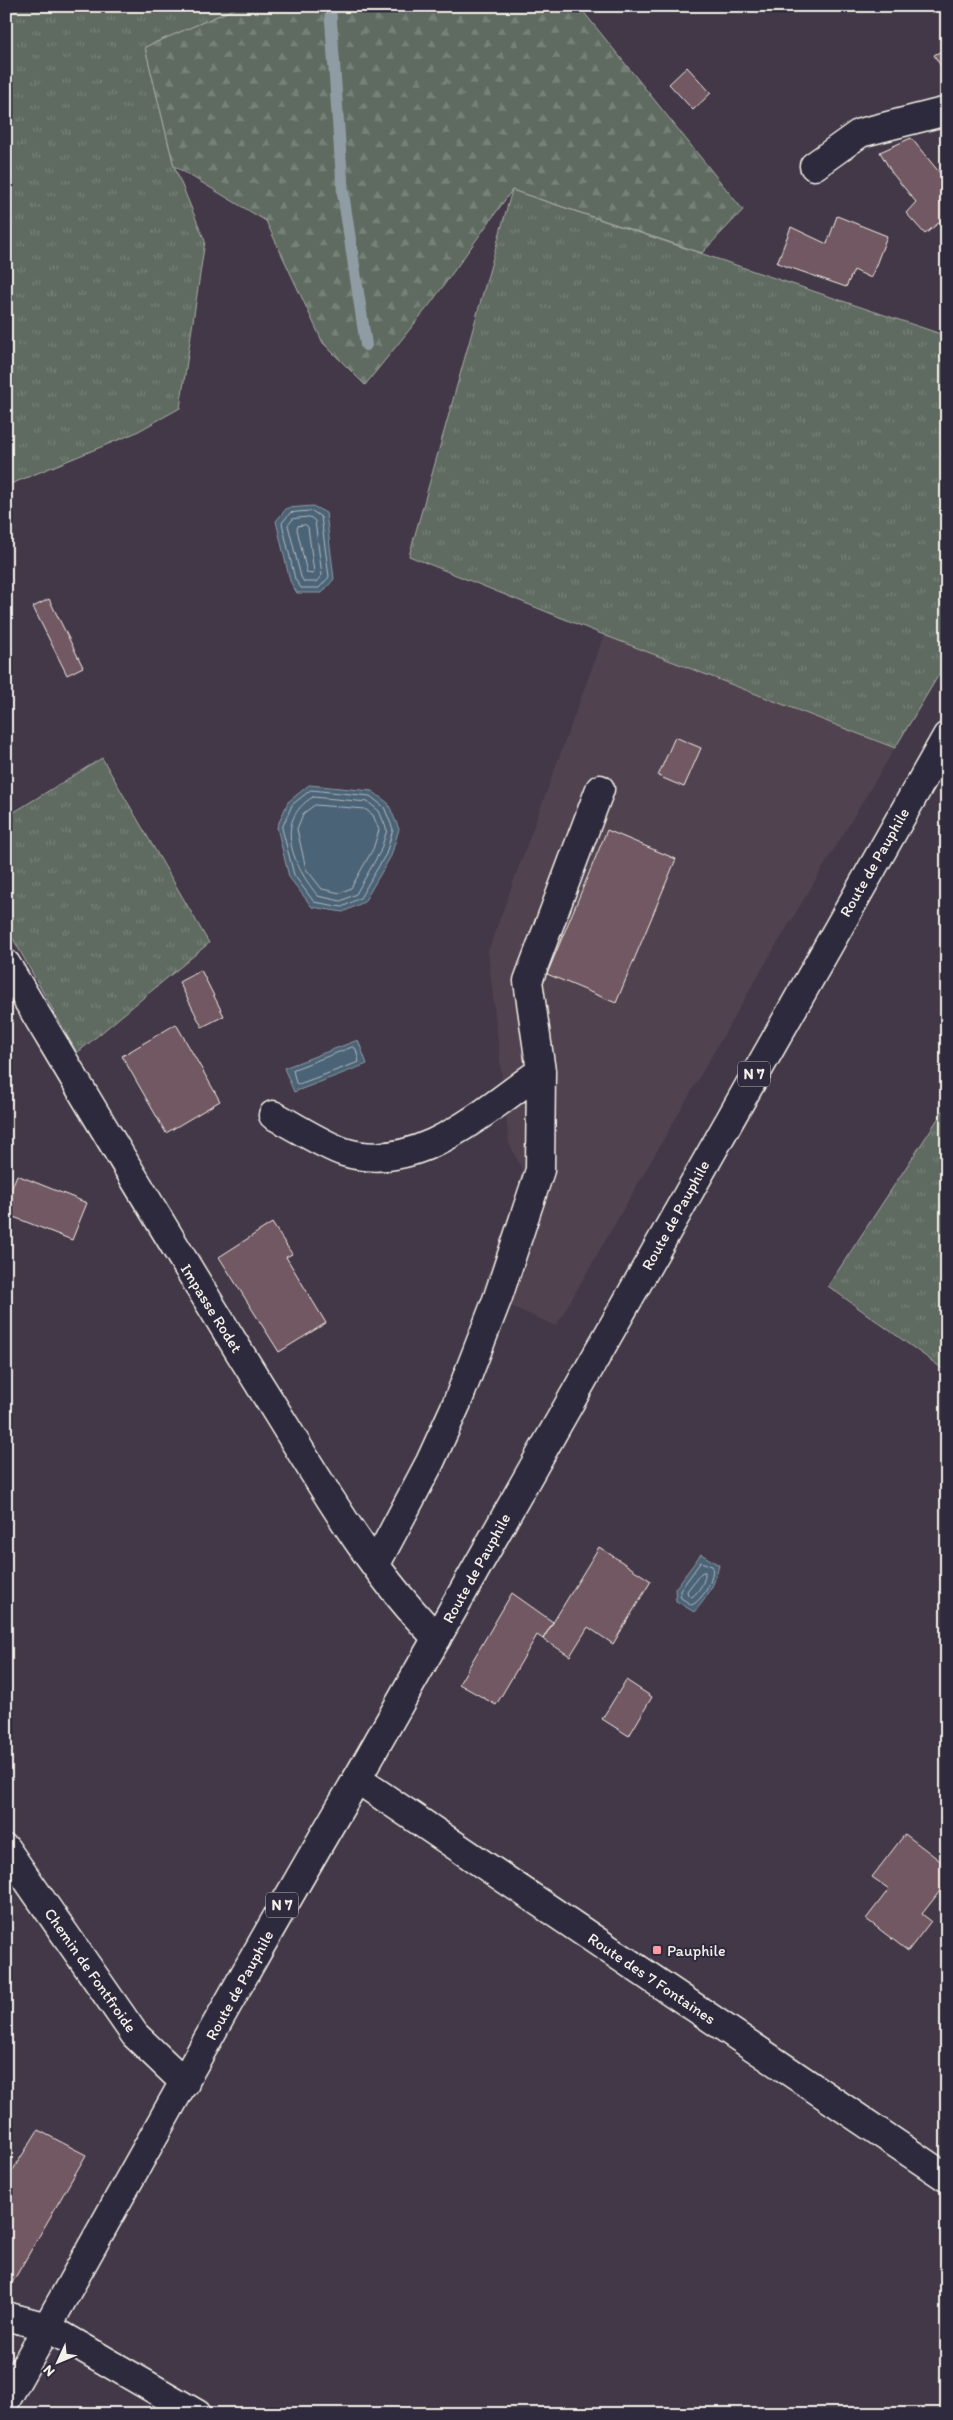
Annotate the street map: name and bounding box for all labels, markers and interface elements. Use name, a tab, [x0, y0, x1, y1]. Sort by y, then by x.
street label: Route de Pauphile	[835, 804, 913, 920]
road number: N 7	[738, 1062, 770, 1086]
street label: Route de Pauphile	[637, 1157, 714, 1274]
street label: Impasse Rodet	[177, 1260, 246, 1356]
street label: Route de Pauphile	[438, 1510, 515, 1627]
road number: N 7	[266, 1892, 298, 1918]
street label: Chemin de Fontfroide	[41, 1904, 141, 2036]
street label: Route de Pauphile	[201, 1927, 278, 2044]
street label: Route des 7 Fontaines	[584, 1929, 719, 2028]
place label: Pauphile	[667, 1941, 726, 1960]
marker: Pauphile	[651, 1944, 663, 1956]
north arrow	[32, 2338, 82, 2388]
text: N	[40, 2361, 58, 2380]

